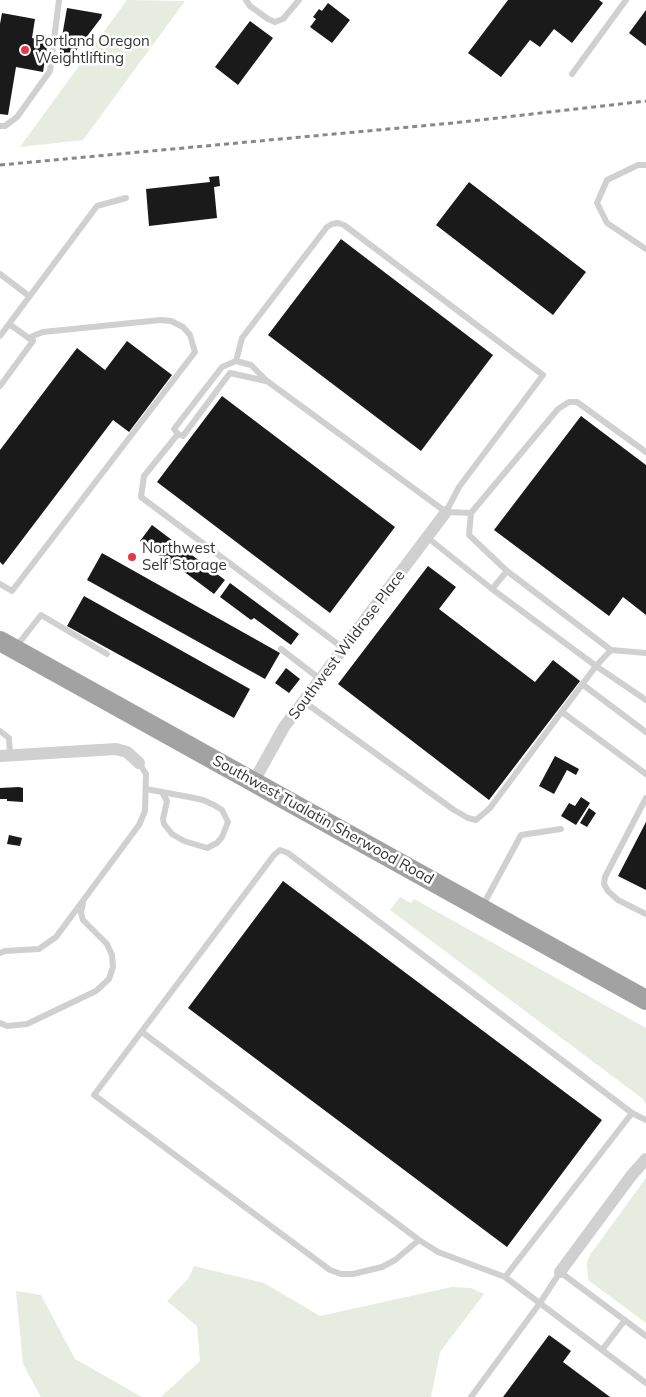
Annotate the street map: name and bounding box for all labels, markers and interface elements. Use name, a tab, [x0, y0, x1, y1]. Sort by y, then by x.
place label: Portland Oregon Weightlifting	[35, 32, 150, 67]
marker: Portland Oregon Weightlifting	[19, 44, 31, 56]
place label: Northwest Self Storage	[142, 539, 227, 574]
marker: Northwest Self Storage	[126, 551, 138, 563]
street label: Southwest Wildrose Place	[285, 567, 409, 723]
street label: Southwest Tualatin Sherwood Road	[209, 752, 437, 888]

